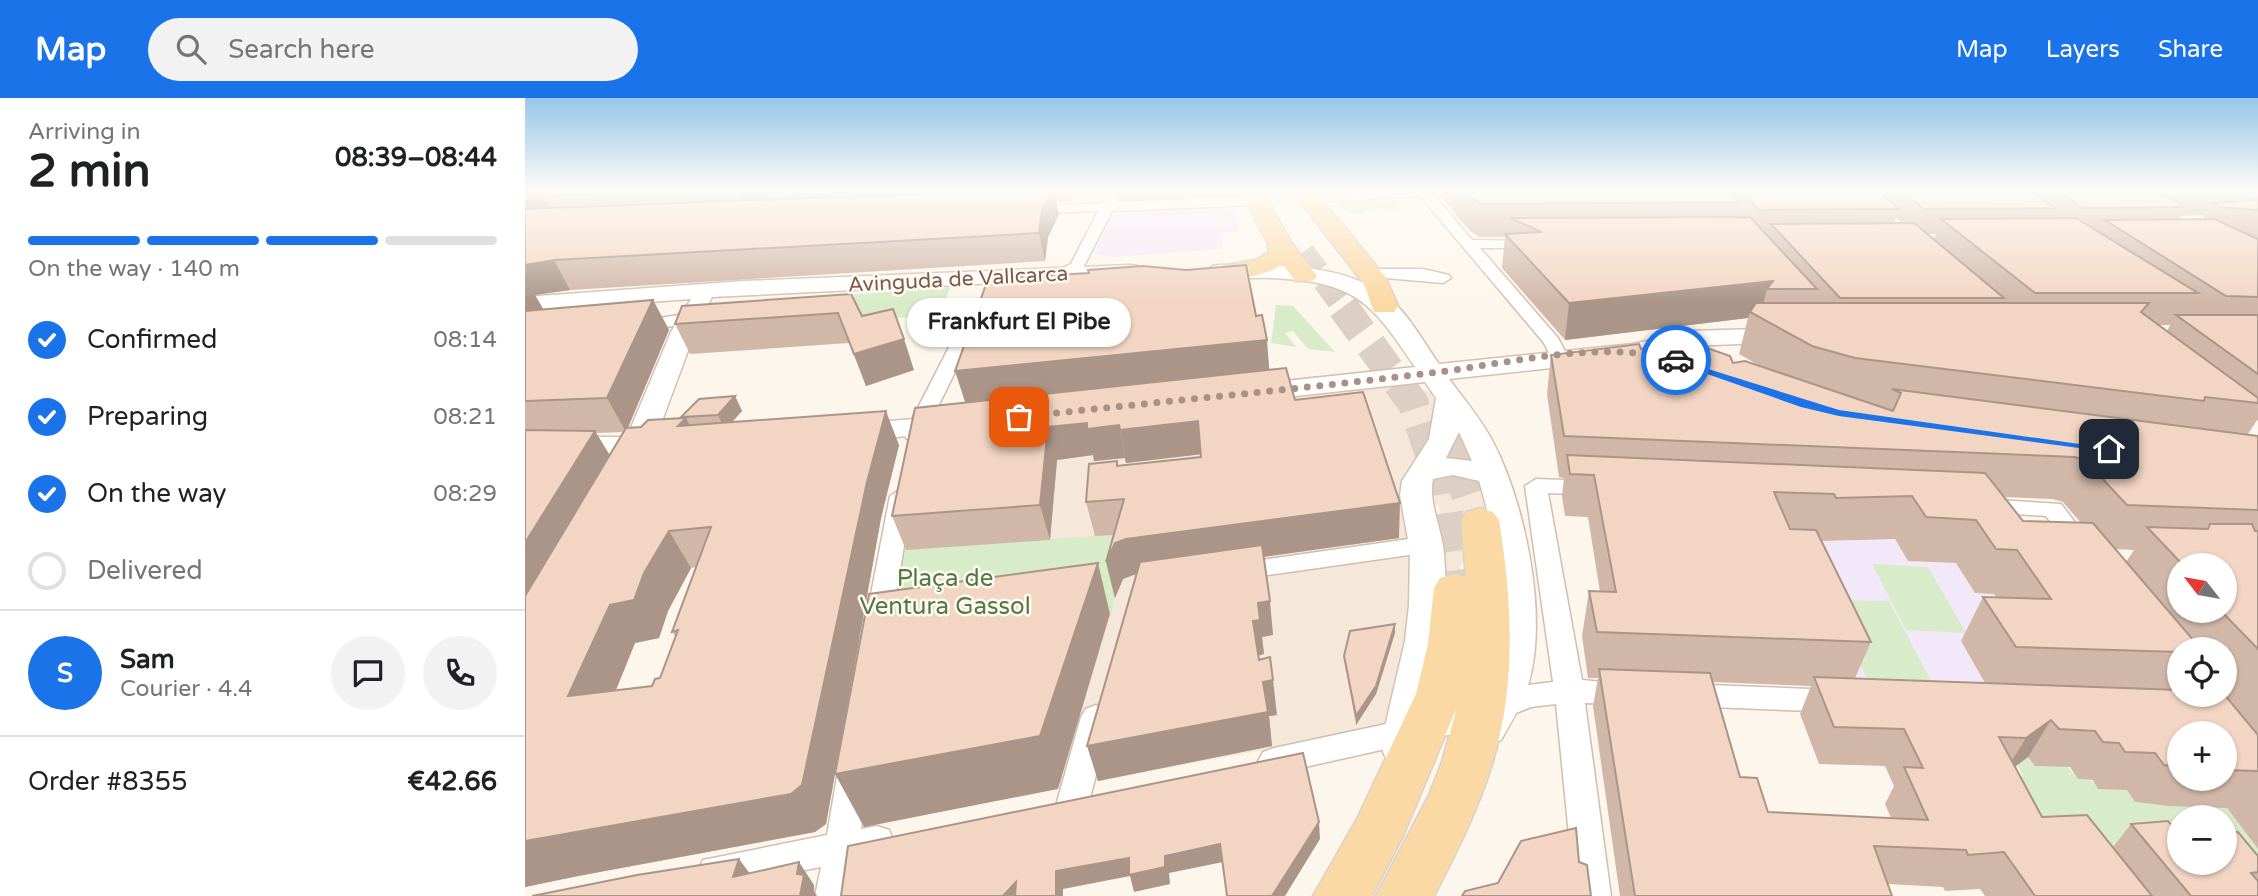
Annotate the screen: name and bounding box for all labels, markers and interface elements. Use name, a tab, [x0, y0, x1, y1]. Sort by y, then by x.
search box	[148, 18, 638, 81]
text: Map	[35, 30, 106, 69]
icon: search	[172, 30, 210, 68]
text: Search here	[228, 34, 374, 65]
text: Map	[1956, 35, 2008, 64]
text: Layers	[2046, 35, 2120, 64]
text: Share	[2158, 35, 2223, 64]
text: Arriving in	[28, 118, 141, 146]
text: 08:39–08:44	[335, 142, 497, 173]
text: 2 min	[28, 144, 151, 199]
text: On the way · 140 m	[28, 255, 240, 283]
street label: Avinguda de Vallcarca	[847, 261, 1069, 298]
callout: Frankfurt El Pibe	[907, 298, 1131, 347]
text: Frankfurt El Pibe	[928, 308, 1110, 336]
icon: check	[28, 321, 66, 359]
text: Confirmed	[87, 324, 217, 355]
courier	[1641, 325, 1711, 395]
text: 08:14	[433, 326, 497, 354]
icon: car	[1657, 341, 1695, 379]
pin	[989, 387, 1049, 447]
icon: check	[28, 398, 66, 436]
icon: bag	[1000, 398, 1038, 436]
text: Preparing	[87, 401, 208, 432]
text: 08:21	[433, 403, 497, 431]
pin	[2079, 419, 2139, 479]
icon: home	[2090, 430, 2128, 468]
icon: check	[28, 475, 66, 513]
text: On the way	[87, 478, 227, 509]
text: 08:29	[433, 480, 497, 508]
north arrow	[2167, 553, 2237, 623]
map controls	[2167, 553, 2237, 875]
text: Delivered	[87, 555, 203, 586]
park label: Plaça de Ventura Gassol	[859, 564, 1031, 621]
button: chat	[331, 636, 405, 710]
button: phone	[423, 636, 497, 710]
button: locate	[2167, 637, 2237, 707]
text: Sam	[120, 644, 175, 675]
text: S	[57, 658, 73, 689]
text: Courier · 4.4	[120, 675, 252, 703]
button: +	[2167, 721, 2237, 791]
text: Order #8355	[28, 766, 188, 797]
text: €42.66	[407, 766, 497, 797]
button: −	[2167, 805, 2237, 875]

